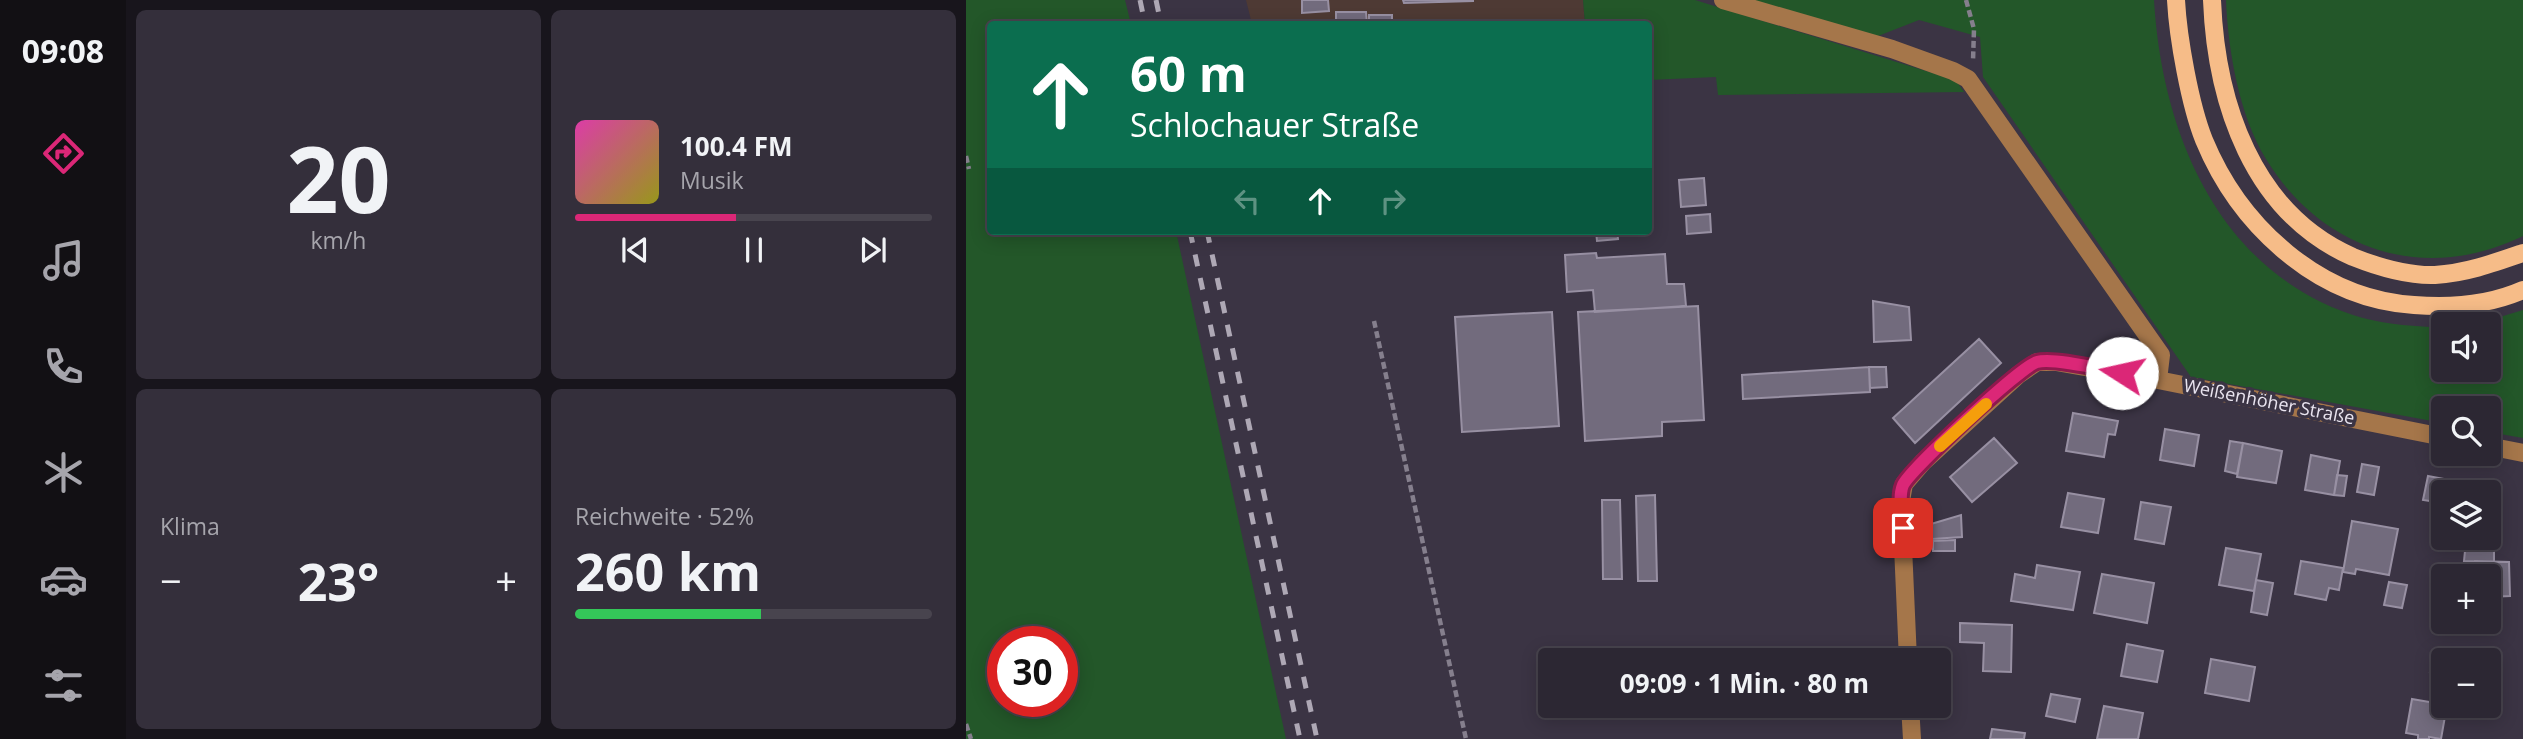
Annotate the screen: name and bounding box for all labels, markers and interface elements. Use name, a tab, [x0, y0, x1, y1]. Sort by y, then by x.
text: 09:08	[22, 29, 104, 72]
text: 60 m	[1130, 40, 1247, 106]
icon: ahead	[1015, 49, 1106, 140]
text: Schlochauer Straße	[1130, 103, 1419, 146]
text: 20	[286, 116, 391, 240]
text: 100.4 FM	[680, 128, 792, 164]
icon: directions	[39, 129, 88, 178]
text: Musik	[680, 164, 744, 196]
icon: left	[1228, 182, 1266, 220]
icon: ahead	[1301, 182, 1339, 220]
icon: right	[1374, 182, 1412, 220]
text: km/h	[311, 224, 366, 256]
icon: previous	[616, 231, 654, 269]
icon: pause	[735, 231, 773, 269]
icon: next	[854, 231, 892, 269]
icon: music	[39, 236, 88, 285]
map controls	[2431, 312, 2501, 718]
button: sound	[2431, 312, 2501, 382]
position arrow	[2085, 336, 2159, 410]
icon: phone	[39, 342, 88, 391]
street label: Weißenhöher Straße	[2182, 373, 2357, 429]
button: search	[2431, 396, 2501, 466]
icon: climate	[39, 448, 88, 497]
button: layers	[2431, 480, 2501, 550]
pin	[1873, 498, 1933, 558]
text: Reichweite · 52%	[575, 500, 754, 532]
icon: arrive	[1884, 509, 1922, 547]
text: Klima	[160, 510, 220, 542]
text: 260 km	[575, 535, 761, 606]
text: 23°	[298, 545, 379, 616]
text: −	[160, 554, 182, 606]
text: +	[495, 554, 517, 606]
icon: car	[39, 555, 88, 604]
button: +	[2431, 564, 2501, 634]
speed limit sign: 30	[987, 626, 1078, 717]
button: −	[2431, 648, 2501, 718]
icon: filters	[39, 661, 88, 710]
text: 09:09 · 1 Min. · 80 m	[1620, 665, 1869, 701]

